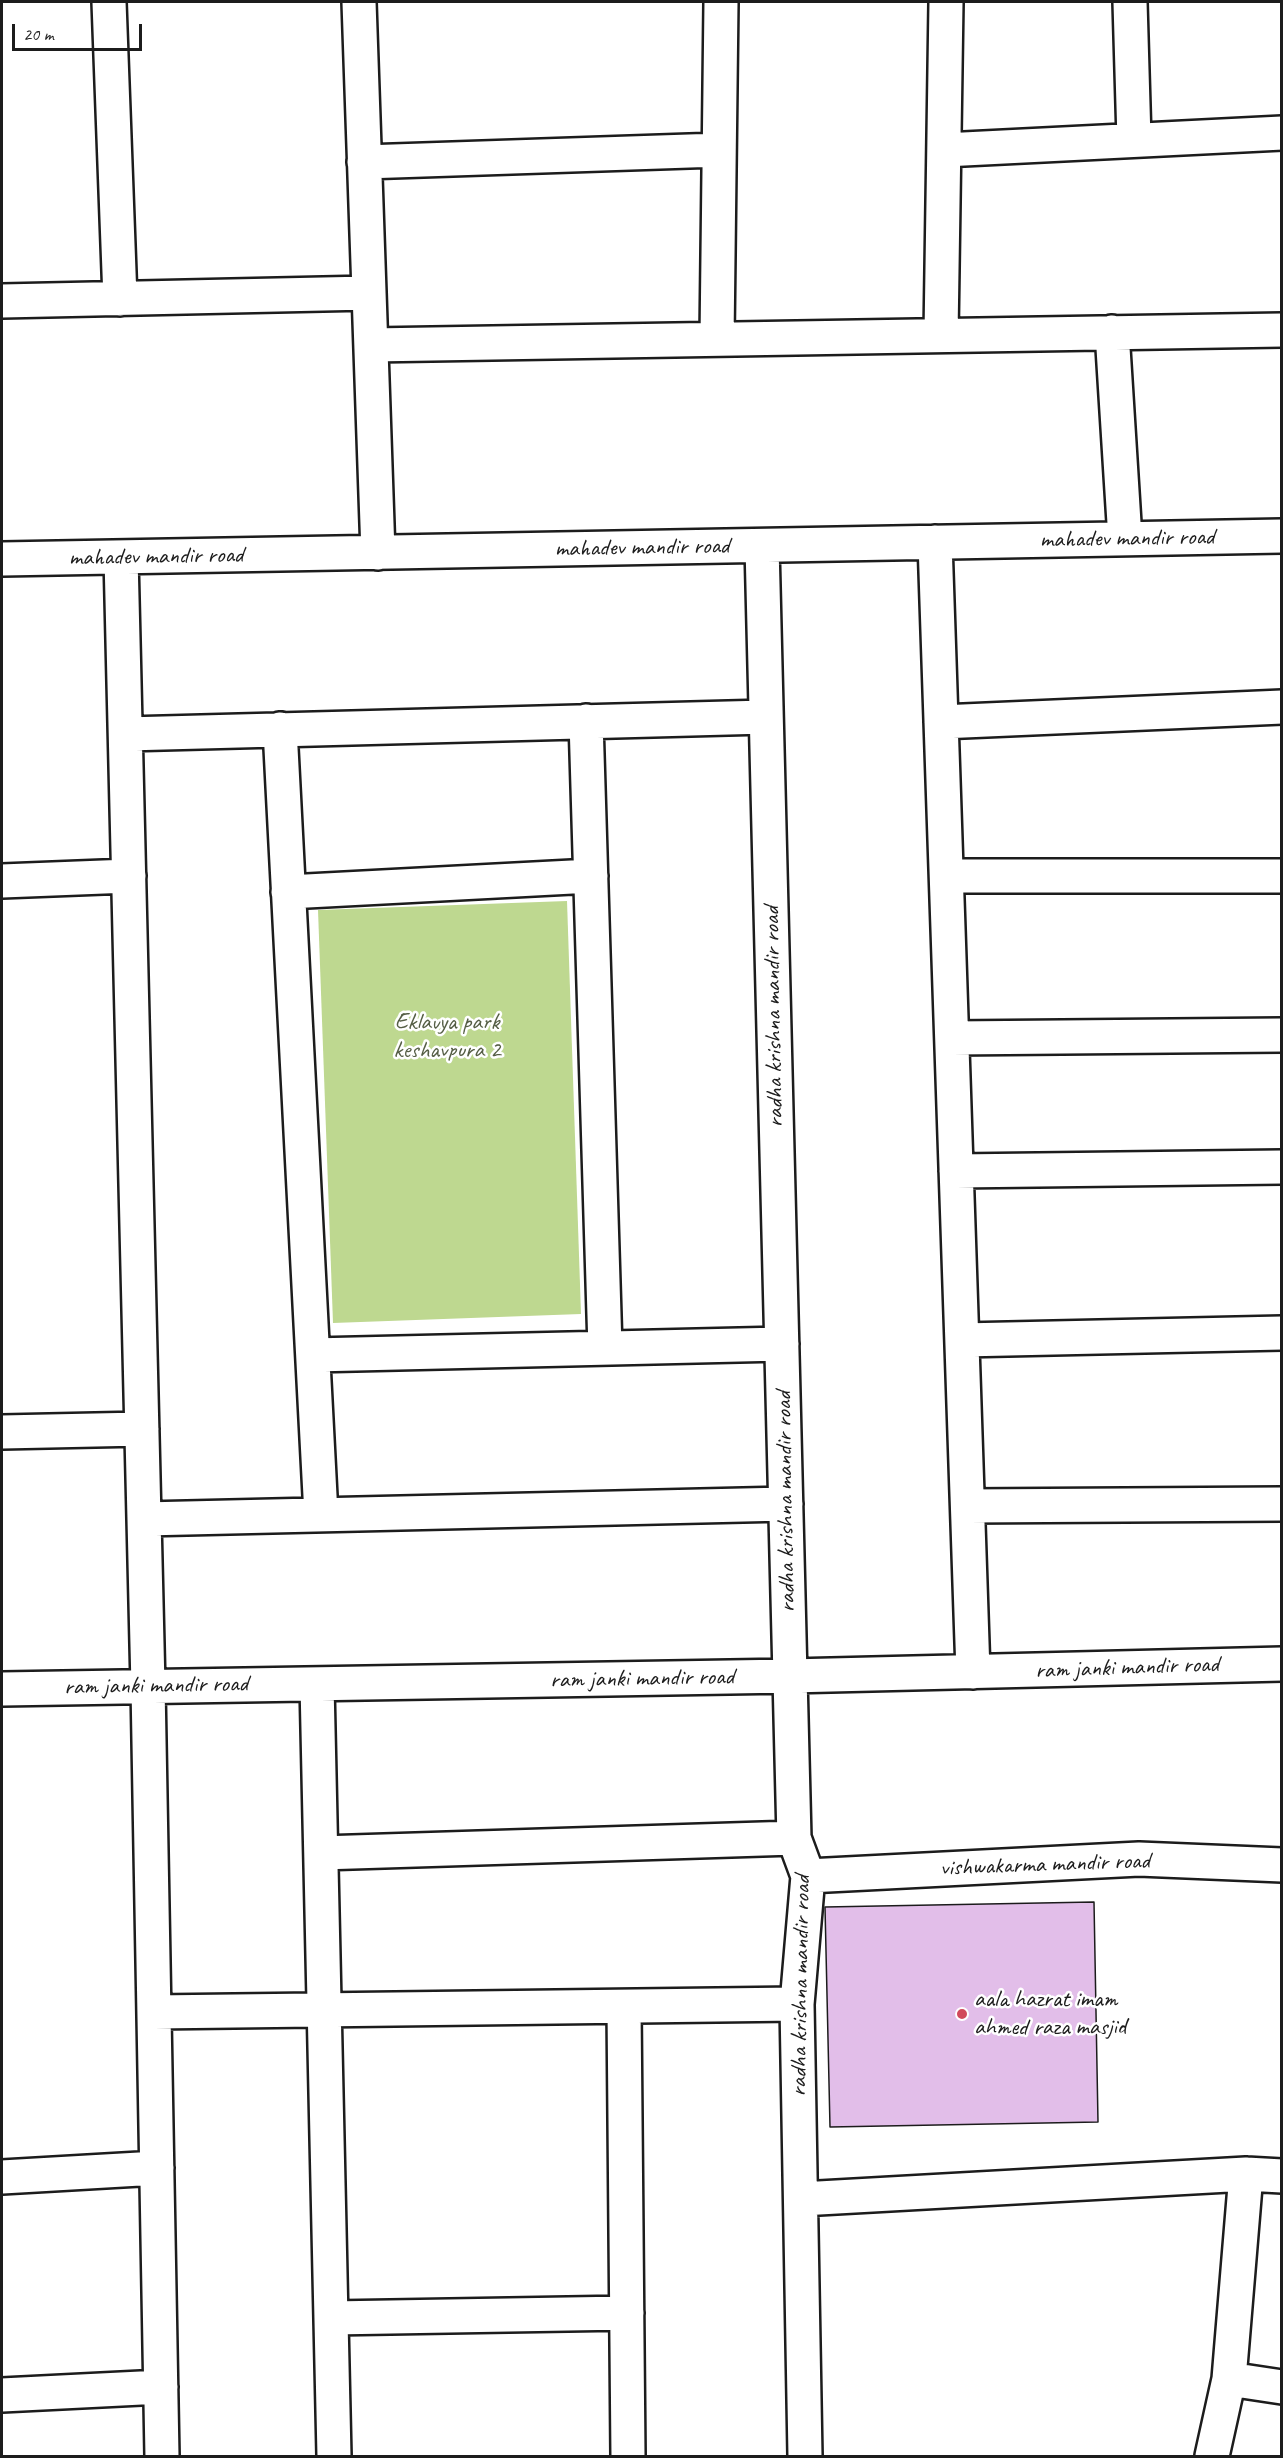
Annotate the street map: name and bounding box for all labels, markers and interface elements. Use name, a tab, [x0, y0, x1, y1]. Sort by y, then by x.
scale bar	[15, 12, 146, 50]
text: 20 m	[23, 23, 54, 45]
street label: mahadev mandir road	[1039, 523, 1215, 555]
street label: mahadev mandir road	[554, 532, 730, 564]
street label: mahadev mandir road	[68, 541, 244, 573]
street label: radha krishna mandir road	[758, 906, 790, 1128]
park label: Eklavya park keshavpura 2	[393, 1009, 501, 1065]
street label: radha krishna mandir road	[770, 1391, 802, 1613]
street label: ram janki mandir road	[1035, 1650, 1219, 1686]
street label: ram janki mandir road	[550, 1663, 734, 1695]
street label: ram janki mandir road	[64, 1670, 248, 1702]
street label: vishwakarma mandir road	[940, 1847, 1150, 1883]
street label: radha krishna mandir road	[785, 1875, 817, 2097]
place label: aala hazrat imam ahmed raza masjid	[974, 1986, 1126, 2042]
marker: aala hazrat imam ahmed raza masjid	[955, 2007, 969, 2021]

